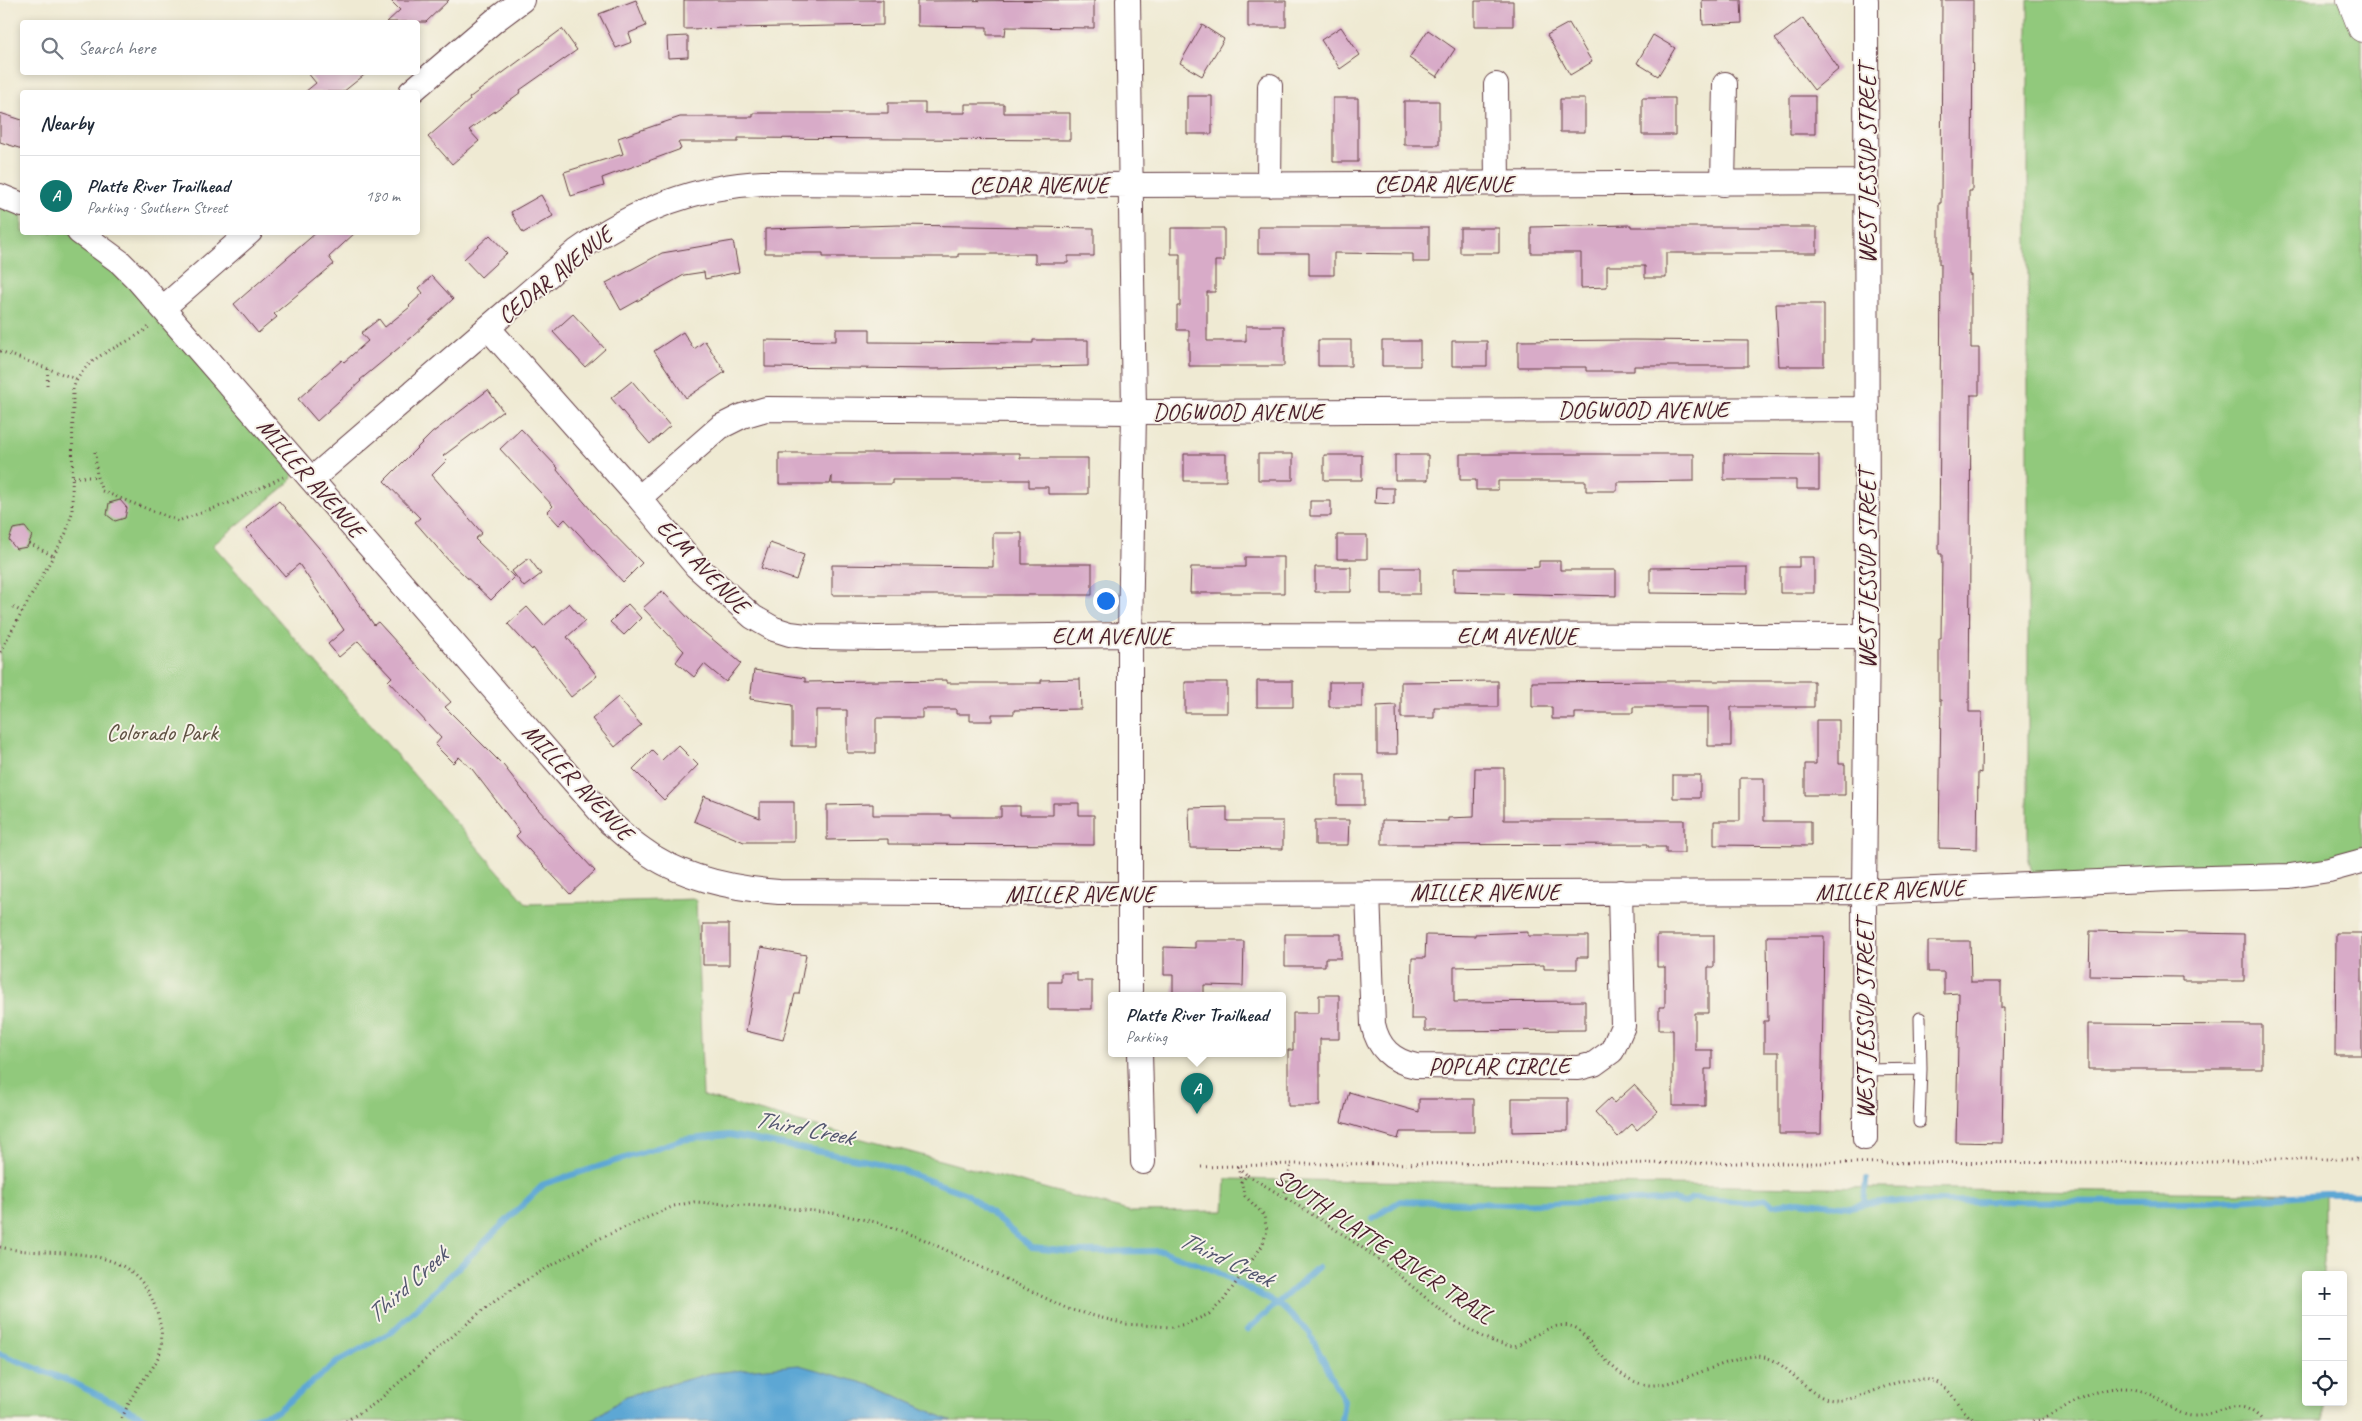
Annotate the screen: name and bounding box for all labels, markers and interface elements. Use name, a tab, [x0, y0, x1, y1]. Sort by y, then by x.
search box	[20, 20, 420, 75]
icon: search	[38, 34, 66, 62]
text: Search here	[78, 36, 155, 60]
street label: WEST JESSUP STREET	[1852, 58, 1882, 264]
text: Nearby	[40, 110, 93, 136]
street label: CEDAR AVENUE	[1374, 169, 1517, 199]
street label: CEDAR AVENUE	[969, 170, 1112, 200]
text: Platte River Trailhead	[87, 174, 229, 198]
text: A	[52, 186, 60, 206]
text: 180 m	[366, 186, 400, 206]
text: Parking · Southern Street	[87, 198, 227, 218]
street label: CEDAR AVENUE	[491, 218, 621, 331]
street label: DOGWOOD AVENUE	[1558, 395, 1732, 425]
street label: DOGWOOD AVENUE	[1153, 397, 1327, 427]
street label: MILLER AVENUE	[251, 412, 373, 546]
street label: WEST JESSUP STREET	[1852, 463, 1882, 669]
street label: ELM AVENUE	[650, 512, 758, 622]
your location	[1093, 588, 1119, 614]
street label: ELM AVENUE	[1052, 621, 1175, 651]
street label: ELM AVENUE	[1457, 621, 1580, 651]
park label: Colorado Park	[106, 717, 220, 747]
street label: MILLER AVENUE	[516, 717, 642, 849]
street label: MILLER AVENUE	[1815, 872, 1968, 908]
street label: MILLER AVENUE	[1410, 877, 1563, 907]
street label: MILLER AVENUE	[1005, 879, 1158, 909]
street label: WEST JESSUP STREET	[1850, 913, 1880, 1119]
popup	[1108, 992, 1286, 1057]
text: Platte River Trailhead	[1126, 1003, 1268, 1027]
text: Parking	[1126, 1027, 1167, 1047]
street label: POPLAR CIRCLE	[1428, 1051, 1573, 1081]
pin: A	[1181, 1073, 1213, 1114]
water label: Third Creek	[752, 1103, 860, 1154]
street label: SOUTH PLATTE RIVER TRAIL	[1269, 1162, 1500, 1331]
water label: Third Creek	[1174, 1223, 1281, 1296]
water label: Third Creek	[359, 1237, 458, 1330]
map controls	[2302, 1271, 2347, 1406]
button: +	[2302, 1271, 2347, 1316]
button: −	[2302, 1316, 2347, 1361]
button: locate	[2302, 1361, 2347, 1406]

